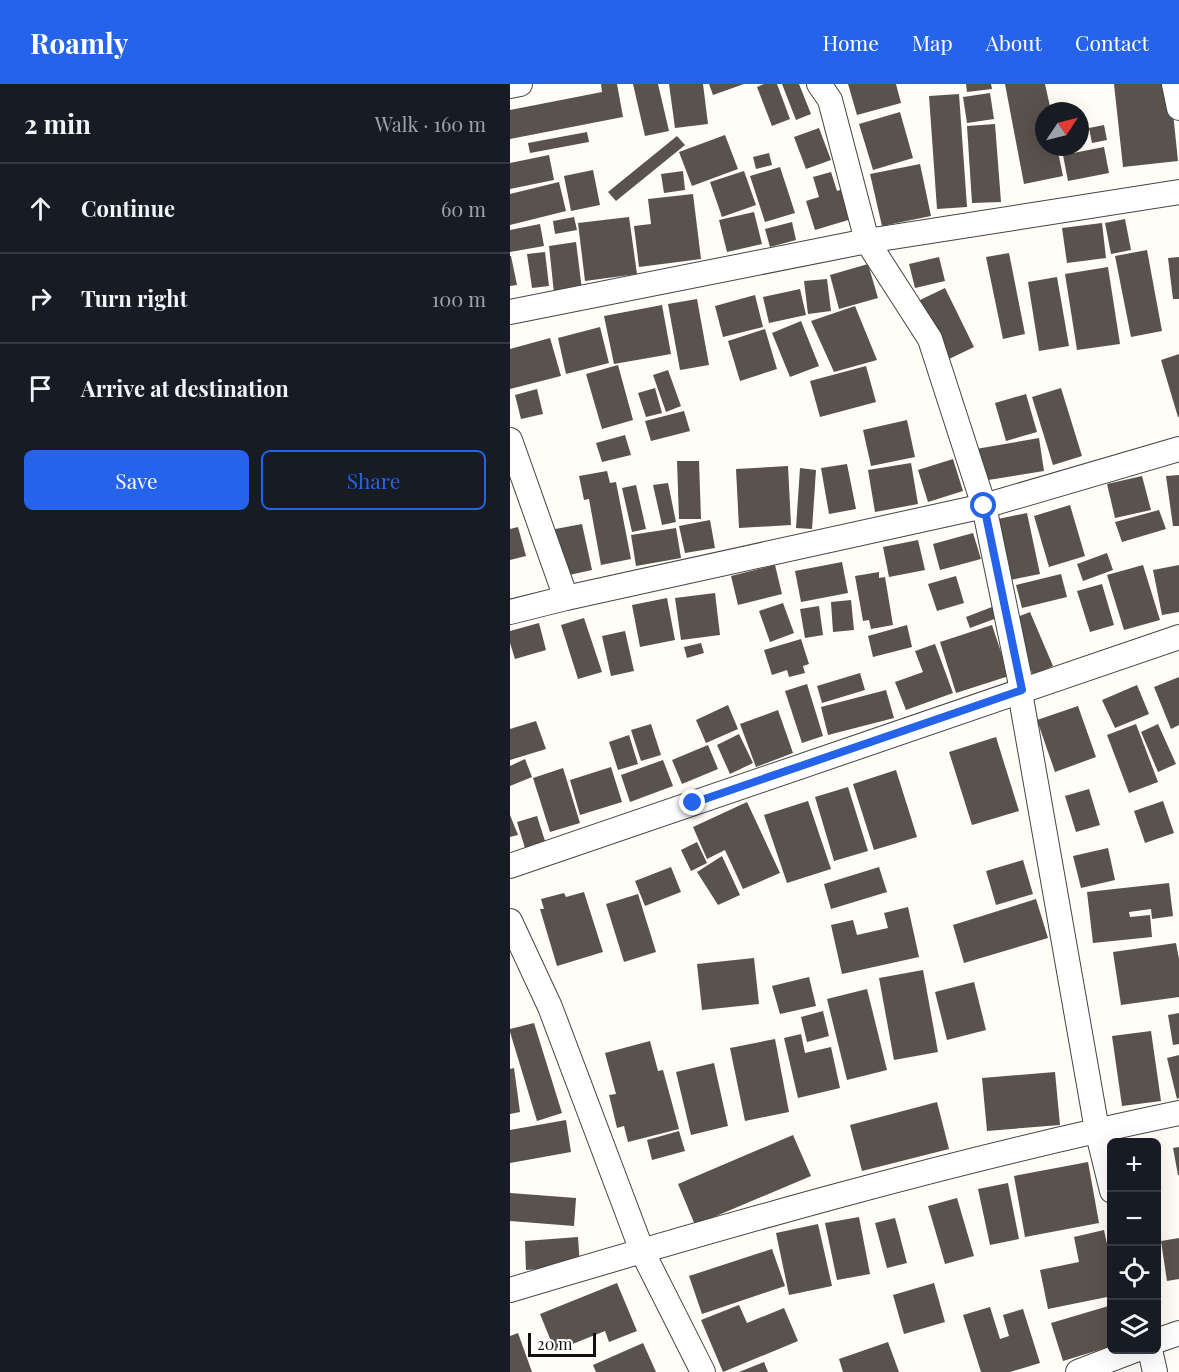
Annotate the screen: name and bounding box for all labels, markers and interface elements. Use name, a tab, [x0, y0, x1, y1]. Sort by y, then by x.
text: Roamly	[30, 24, 128, 61]
text: Home	[823, 28, 879, 56]
text: Map	[912, 28, 953, 56]
text: About	[986, 28, 1042, 56]
text: Contact	[1075, 28, 1149, 56]
north arrow	[1035, 102, 1089, 156]
text: 2 min	[24, 106, 91, 141]
text: Walk · 160 m	[375, 110, 486, 137]
icon: ahead	[24, 192, 57, 225]
text: Continue	[81, 193, 175, 223]
text: 60 m	[441, 195, 486, 222]
icon: right	[24, 282, 57, 315]
text: Turn right	[81, 283, 187, 313]
text: 100 m	[432, 285, 486, 312]
icon: arrive	[24, 372, 57, 405]
text: Arrive at destination	[81, 373, 289, 403]
button: Save	[24, 450, 249, 510]
button: Share	[261, 450, 486, 510]
route start	[970, 492, 996, 518]
route end	[679, 789, 705, 815]
map controls	[1107, 1138, 1161, 1354]
button: +	[1107, 1138, 1161, 1192]
button: −	[1107, 1192, 1161, 1246]
button: locate	[1107, 1246, 1161, 1300]
button: layers	[1107, 1300, 1161, 1354]
scale bar	[528, 1330, 596, 1358]
text: 20 m	[537, 1333, 572, 1354]

